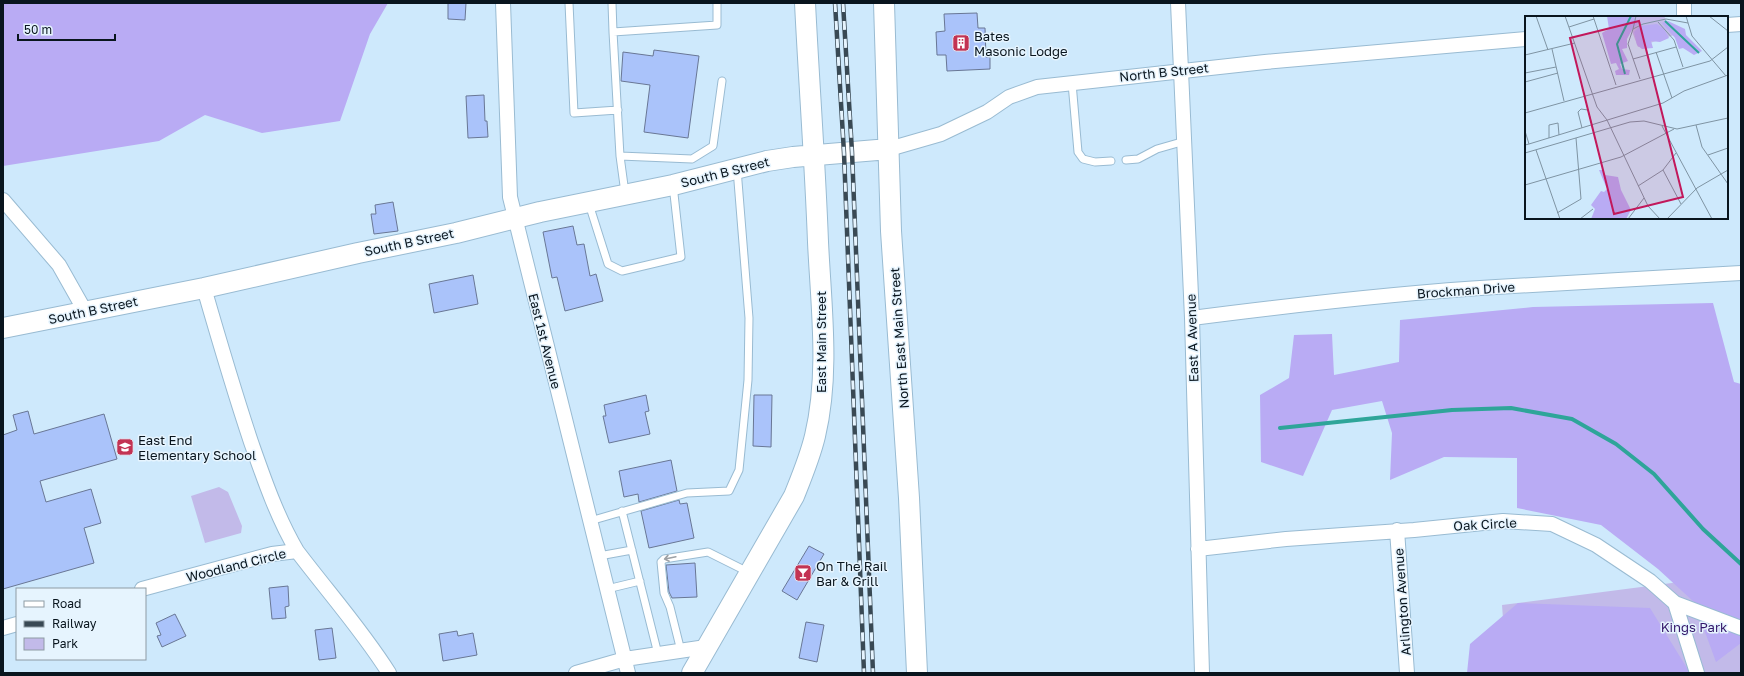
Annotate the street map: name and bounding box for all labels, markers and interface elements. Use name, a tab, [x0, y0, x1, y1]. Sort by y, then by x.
scale bar	[18, 16, 115, 42]
inset map	[1525, 16, 1728, 219]
text: 50 m	[24, 22, 52, 37]
place label: Bates Masonic Lodge	[974, 28, 1068, 59]
building icon: Bates Masonic Lodge	[951, 33, 971, 53]
street label: North B Street	[1118, 59, 1210, 85]
street label: South B Street	[679, 153, 771, 191]
street label: South B Street	[363, 225, 455, 259]
street label: North East Main Street	[886, 267, 912, 409]
street label: Brockman Drive	[1416, 279, 1516, 301]
street label: East Main Street	[813, 291, 829, 393]
street label: East 1st Avenue	[525, 292, 565, 390]
street label: South B Street	[47, 293, 139, 327]
street label: East A Avenue	[1182, 294, 1202, 382]
place label: East End Elementary School	[138, 432, 256, 463]
school or university icon: East End Elementary School	[115, 437, 135, 457]
street label: Oak Circle	[1453, 514, 1517, 534]
street label: Woodland Circle	[184, 545, 288, 585]
street label: Arlington Avenue	[1390, 548, 1414, 656]
one-way arrow	[663, 555, 676, 563]
place label: On The Rail Bar & Grill	[816, 558, 887, 589]
bar icon: On The Rail Bar & Grill	[793, 563, 813, 583]
legend	[16, 588, 146, 660]
text: Road	[52, 596, 81, 611]
text: Railway	[52, 616, 97, 631]
park label: Kings Park	[1661, 619, 1728, 635]
text: Park	[52, 636, 78, 651]

